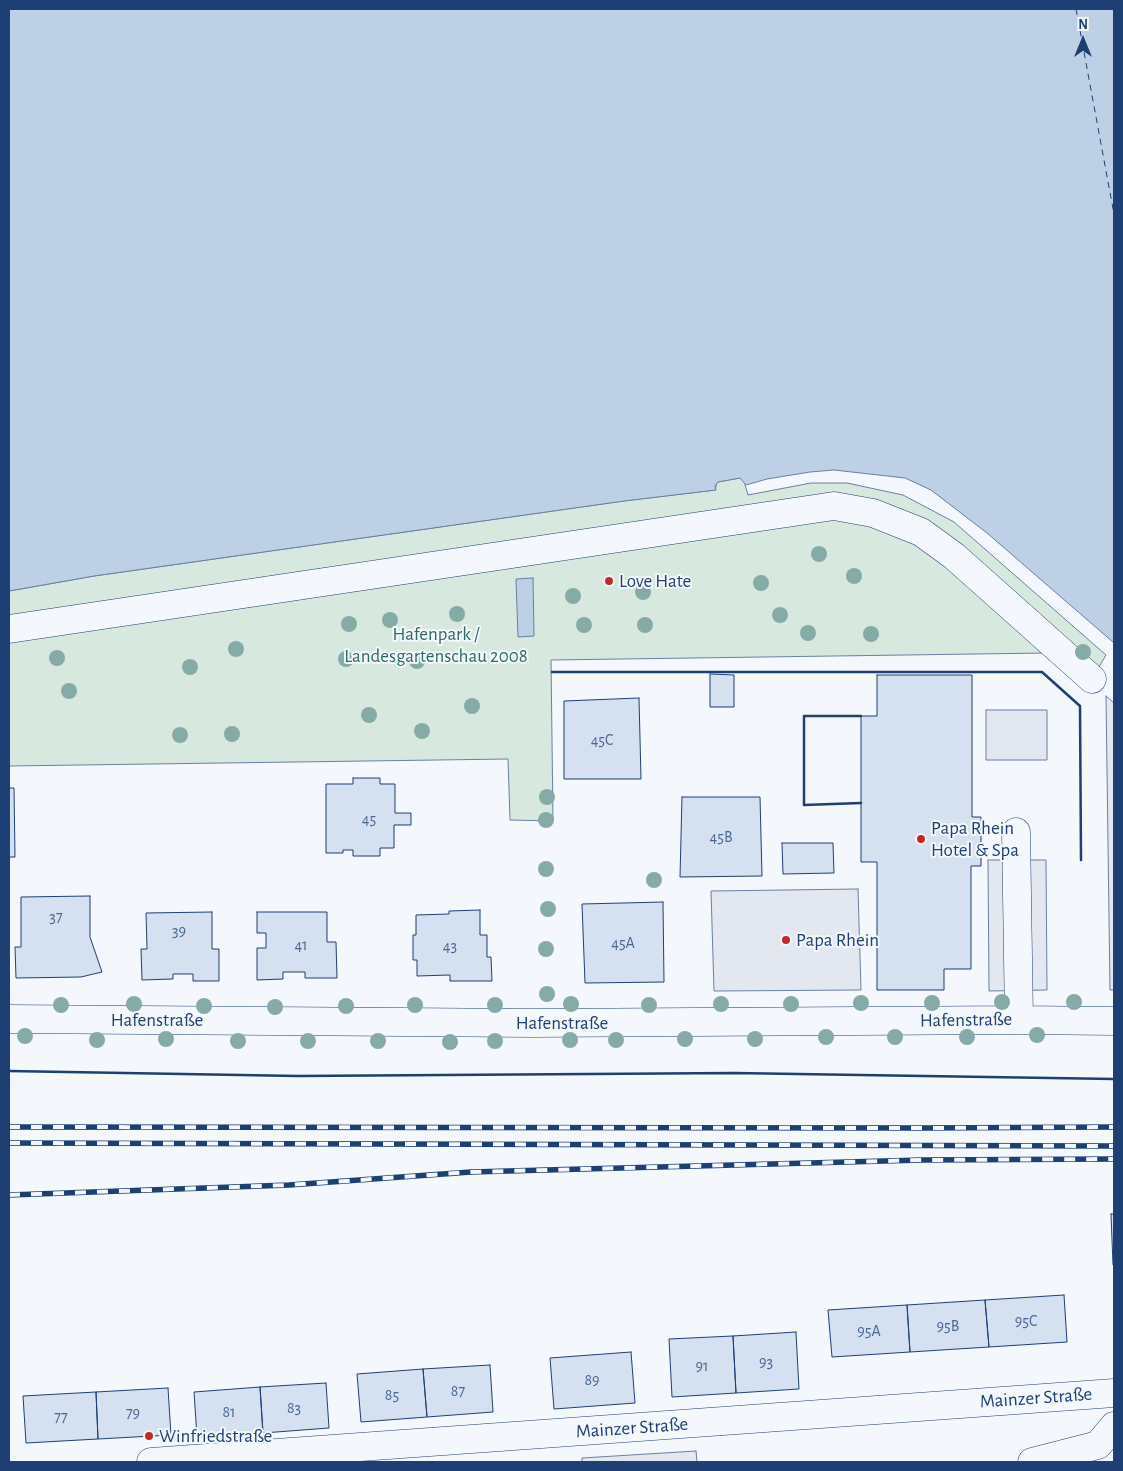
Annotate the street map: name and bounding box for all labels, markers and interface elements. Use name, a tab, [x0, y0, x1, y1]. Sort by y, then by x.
north arrow	[1058, 15, 1108, 65]
text: N	[1078, 18, 1088, 32]
place label: Love Hate	[619, 570, 691, 592]
marker: Love Hate	[603, 575, 615, 587]
park label: Hafenpark / Landesgartenschau 2008	[344, 623, 528, 667]
house number: 45C	[591, 730, 613, 750]
house number: 45	[362, 809, 376, 829]
place label: Papa Rhein Hotel & Spa	[931, 817, 1019, 861]
house number: 45B	[710, 827, 732, 847]
marker: Papa Rhein Hotel & Spa	[915, 833, 927, 845]
house number: 37	[49, 907, 63, 927]
house number: 39	[172, 921, 186, 941]
place label: Papa Rhein	[796, 929, 879, 951]
house number: 45A	[611, 933, 635, 953]
marker: Papa Rhein	[780, 934, 792, 946]
house number: 41	[294, 935, 308, 955]
house number: 43	[443, 936, 457, 956]
street label: Hafenstraße	[920, 1008, 1012, 1032]
street label: Hafenstraße	[111, 1009, 203, 1031]
street label: Hafenstraße	[516, 1012, 608, 1034]
house number: 95C	[1015, 1311, 1037, 1331]
house number: 95B	[937, 1316, 959, 1336]
house number: 95A	[857, 1321, 881, 1341]
house number: 93	[759, 1352, 773, 1372]
house number: 91	[695, 1356, 709, 1376]
house number: 89	[584, 1370, 600, 1390]
house number: 87	[451, 1381, 465, 1401]
street label: Mainzer Straße	[979, 1383, 1093, 1413]
house number: 85	[385, 1385, 399, 1405]
house number: 83	[287, 1398, 301, 1418]
house number: 81	[222, 1402, 236, 1422]
house number: 79	[126, 1403, 140, 1423]
house number: 77	[54, 1407, 68, 1427]
street label: Mainzer Straße	[575, 1413, 689, 1443]
place label: Winfriedstraße	[159, 1425, 272, 1447]
marker: Winfriedstraße	[143, 1430, 155, 1442]

